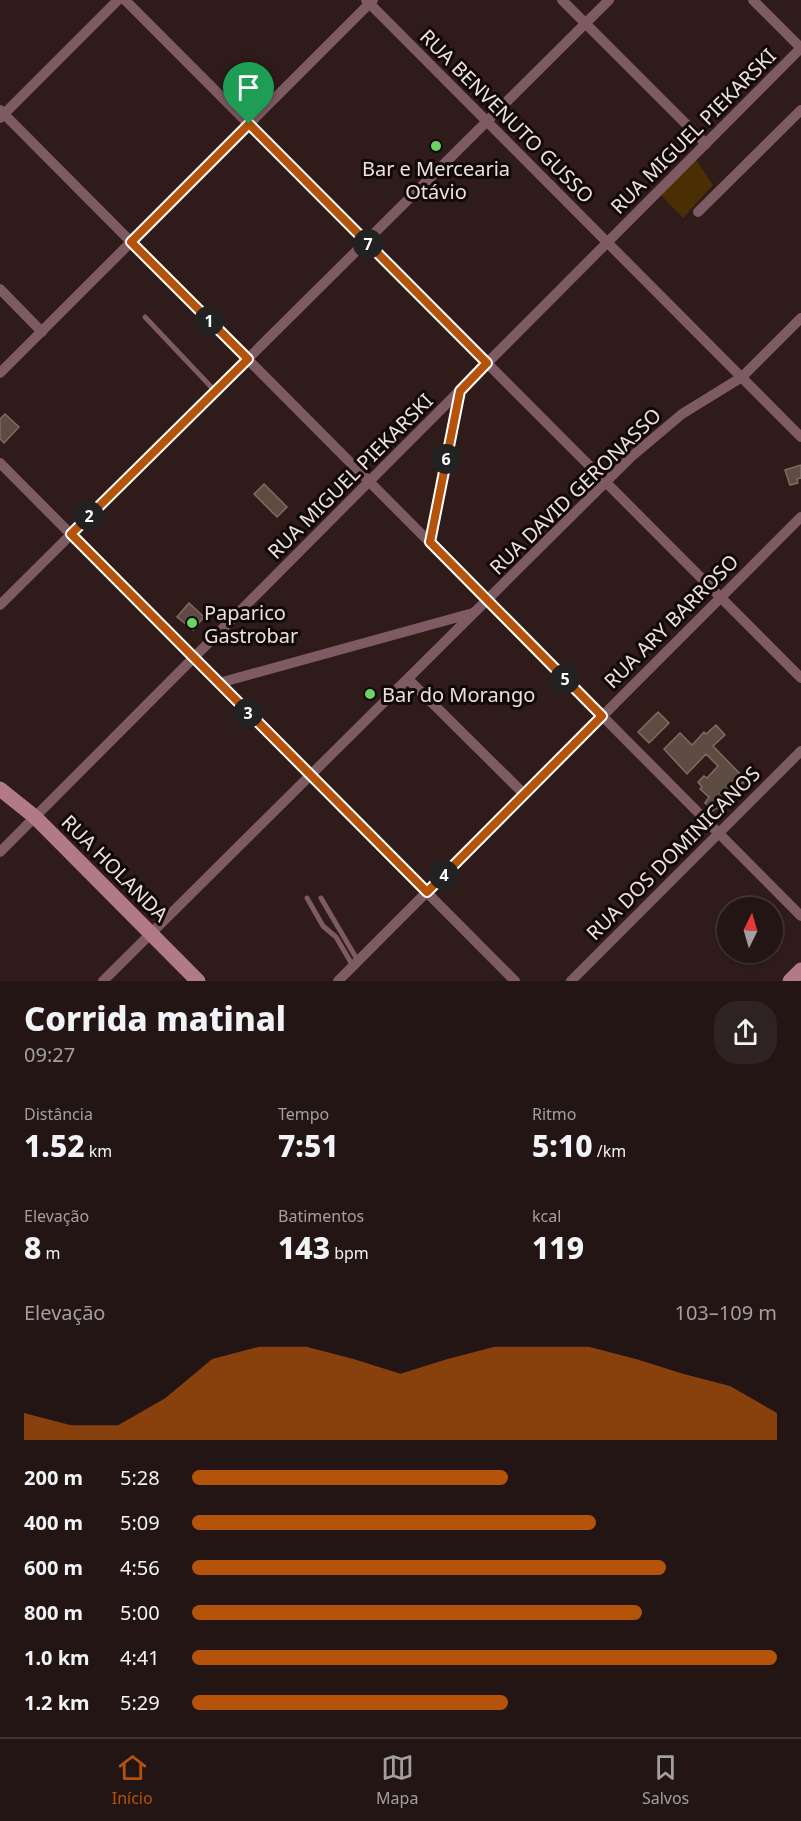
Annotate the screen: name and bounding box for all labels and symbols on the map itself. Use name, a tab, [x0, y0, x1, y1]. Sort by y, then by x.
street label: RUA BENVENUTO GUSSO	[414, 23, 600, 209]
street label: RUA MIGUEL PIEKARSKI	[604, 42, 782, 220]
pin	[223, 62, 274, 124]
marker: Bar e Mercearia Otávio	[429, 139, 443, 153]
place label: Bar e Mercearia Otávio	[362, 155, 510, 205]
pin: 7	[353, 229, 383, 259]
pin: 1	[194, 306, 224, 336]
street label: RUA MIGUEL PIEKARSKI	[261, 387, 439, 565]
street label: RUA DAVID GERONASSO	[483, 402, 667, 580]
pin: 6	[431, 444, 461, 474]
pin: 2	[74, 501, 104, 531]
street label: RUA ARY BARROSO	[598, 548, 744, 694]
place label: Paparico Gastrobar	[204, 599, 298, 649]
marker: Paparico Gastrobar	[185, 616, 199, 630]
pin: 5	[550, 664, 580, 694]
place label: Bar do Morango	[382, 681, 535, 708]
marker: Bar do Morango	[363, 687, 377, 701]
pin: 3	[233, 698, 263, 728]
street label: RUA DOS DOMINICANOS	[580, 760, 766, 946]
street label: RUA HOLANDA	[56, 809, 174, 927]
pin: 4	[429, 860, 459, 890]
north arrow	[717, 897, 783, 963]

